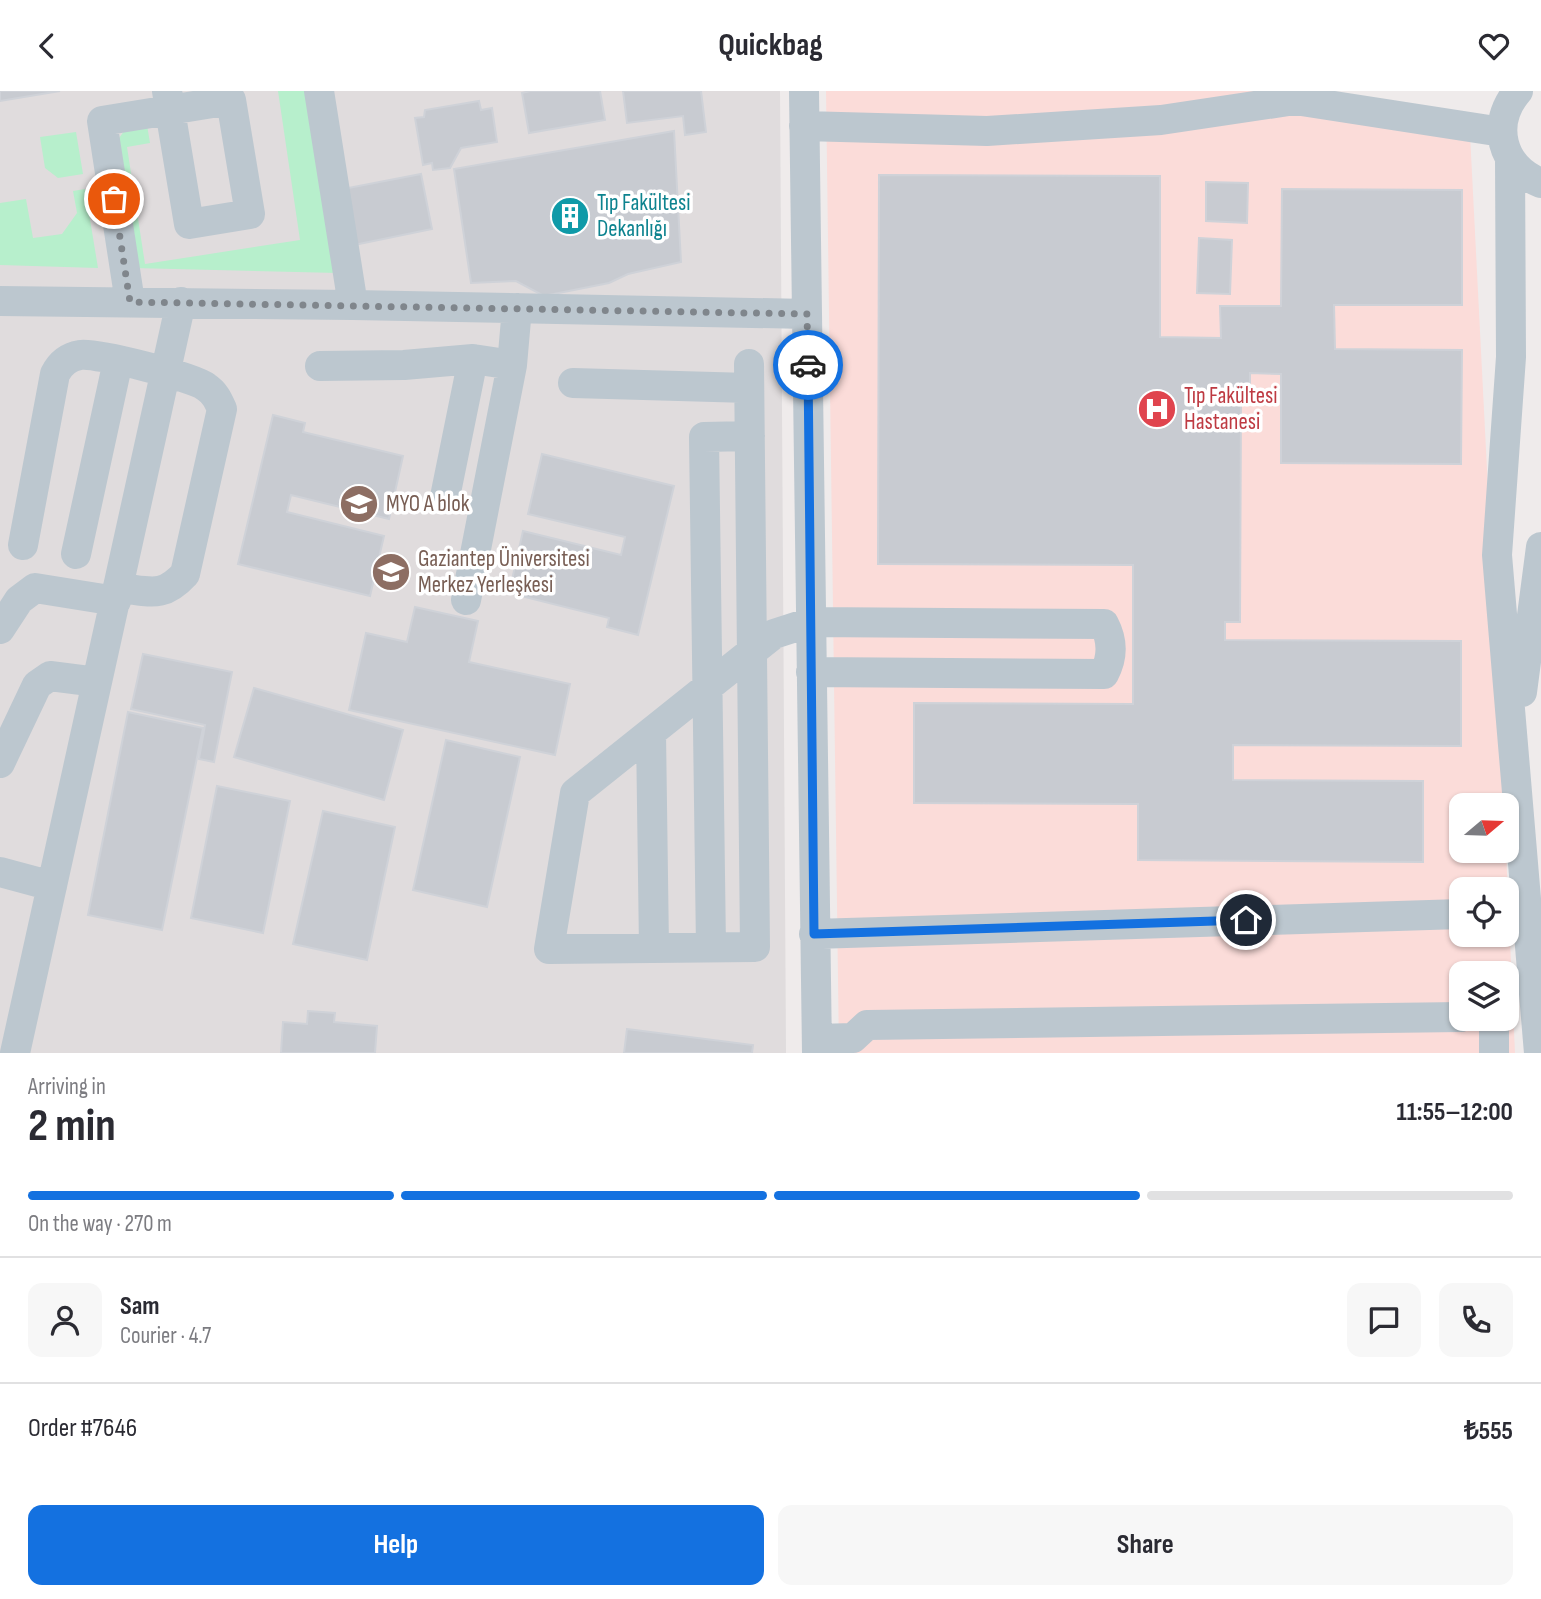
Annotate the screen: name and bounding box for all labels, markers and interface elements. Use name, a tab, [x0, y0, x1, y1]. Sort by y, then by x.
text: Quickbag	[718, 26, 823, 65]
icon: back	[28, 27, 66, 65]
icon: heart	[1475, 27, 1513, 65]
pin	[84, 169, 144, 229]
icon: bag	[95, 180, 133, 218]
place label: Tıp Fakültesi Dekanlığı	[597, 189, 691, 243]
building icon: Tıp Fakültesi Dekanlığı	[549, 195, 591, 237]
courier	[773, 330, 843, 400]
icon: car	[789, 346, 827, 384]
place label: Tıp Fakültesi Hastanesi	[1184, 382, 1278, 436]
hospital icon: Tıp Fakültesi Hastanesi	[1136, 388, 1178, 430]
school or university icon: MYO A blok	[338, 483, 380, 525]
place label: MYO A blok	[386, 490, 470, 518]
place label: Gaziantep Üniversitesi Merkez Yerleşkesi	[418, 545, 590, 599]
school or university icon: Gaziantep Üniversitesi Merkez Yerleşkesi	[370, 551, 412, 593]
north arrow	[1449, 793, 1519, 863]
map controls	[1449, 793, 1519, 1031]
button: locate	[1449, 877, 1519, 947]
pin	[1216, 890, 1276, 950]
icon: home	[1227, 901, 1265, 939]
button: layers	[1449, 961, 1519, 1031]
text: Arriving in	[28, 1073, 106, 1101]
text: 11:55–12:00	[1396, 1097, 1513, 1128]
text: 2 min	[28, 1099, 116, 1154]
text: On the way · 270 m	[28, 1210, 172, 1238]
button: person	[28, 1283, 102, 1357]
button: chat	[1347, 1283, 1421, 1357]
button: phone	[1439, 1283, 1513, 1357]
text: Sam	[120, 1291, 160, 1322]
text: Courier · 4.7	[120, 1322, 211, 1350]
text: Order #7646	[28, 1413, 137, 1444]
text: ₺555	[1464, 1416, 1513, 1447]
button: Help	[28, 1505, 764, 1585]
button: Share	[778, 1505, 1513, 1585]

